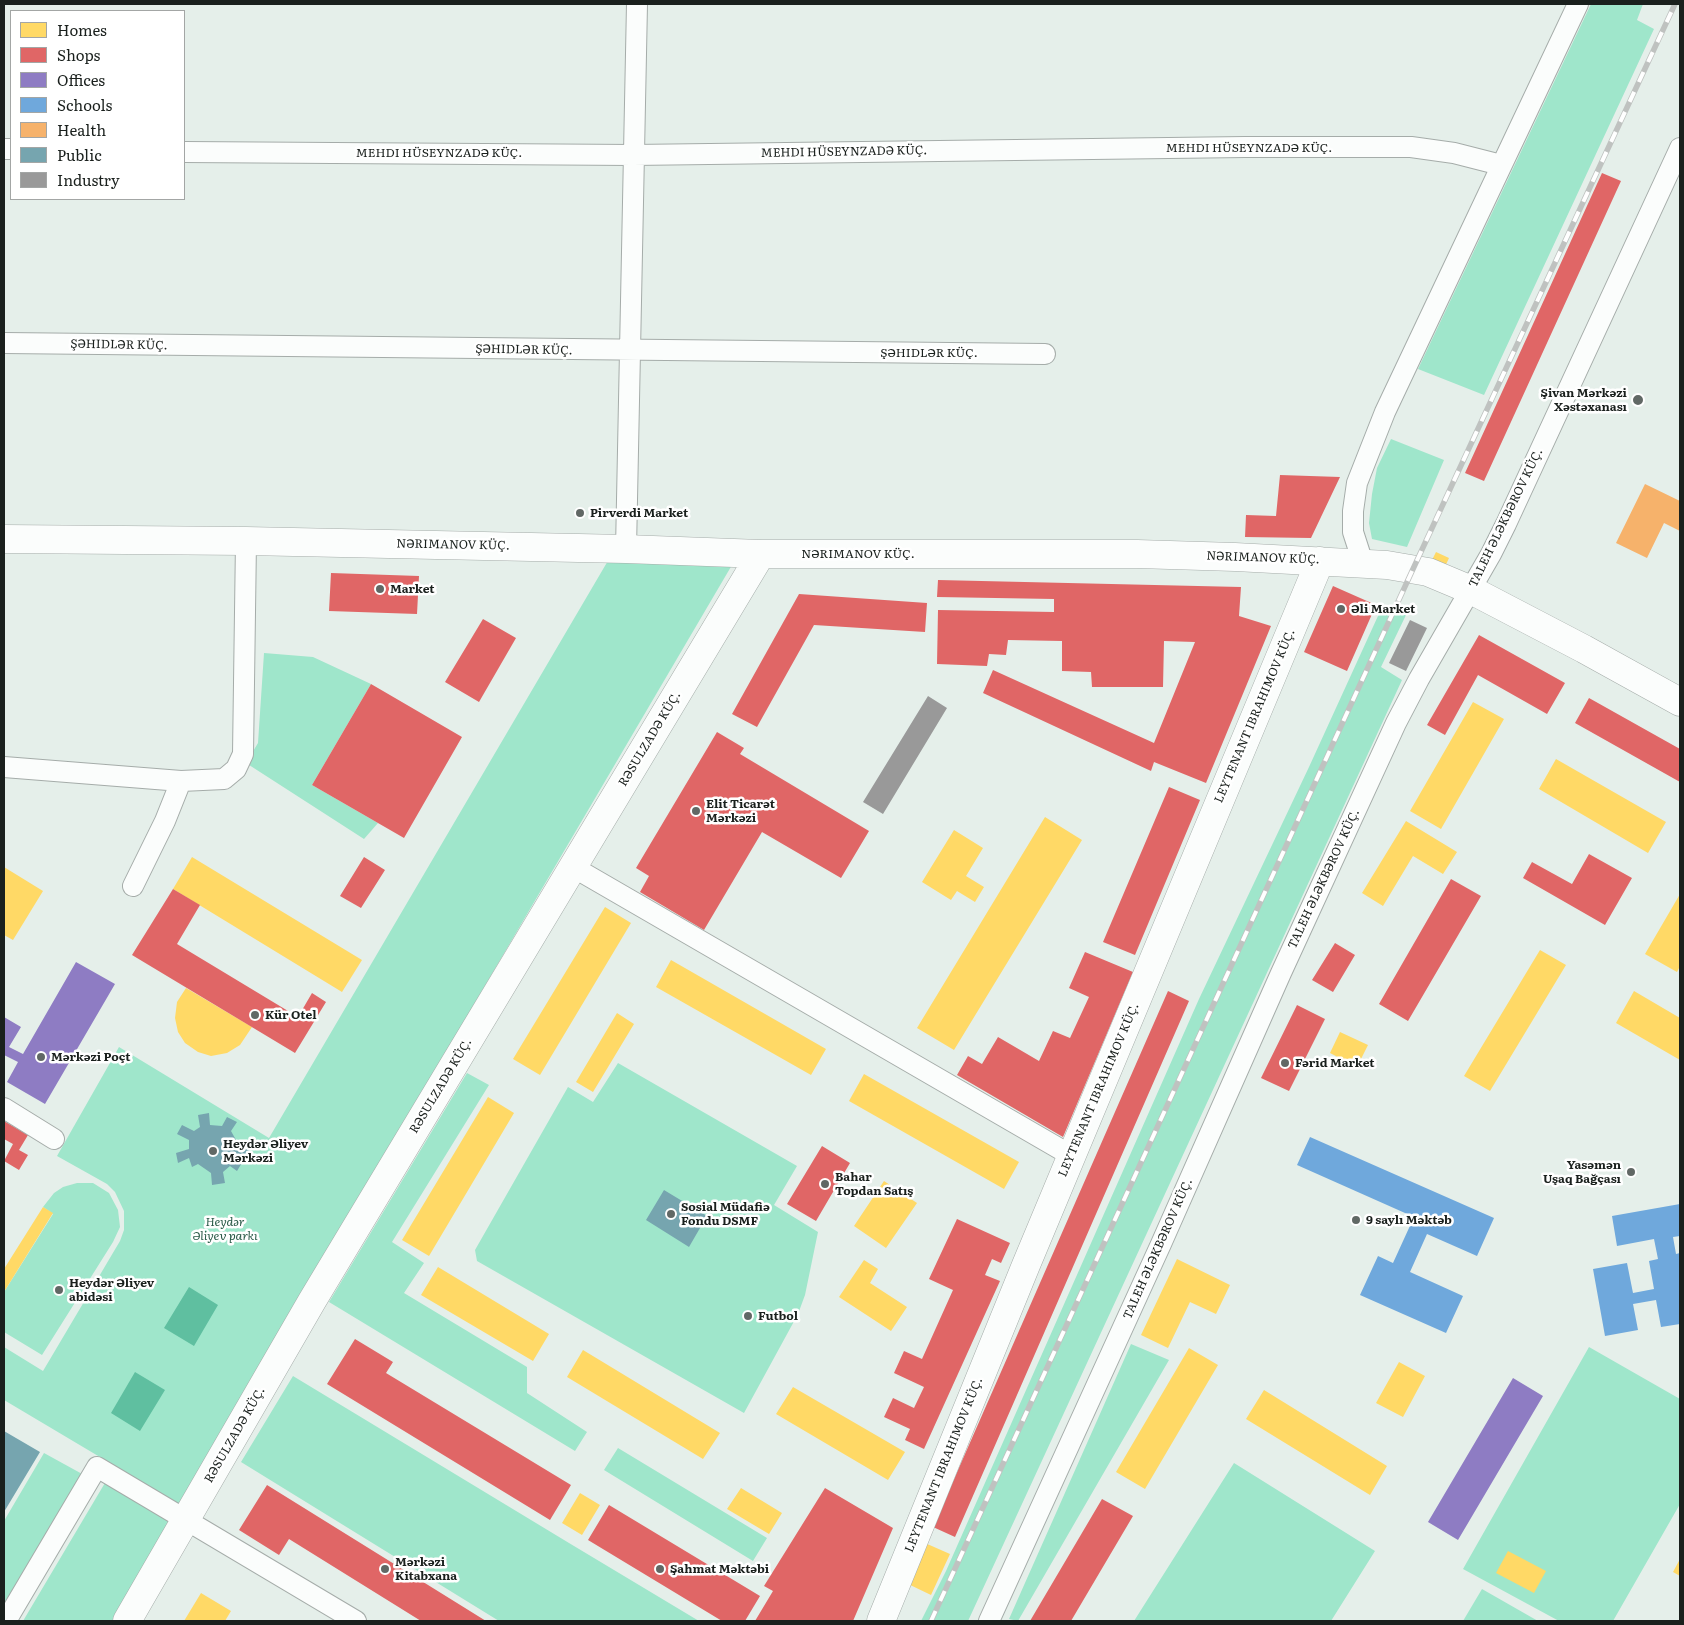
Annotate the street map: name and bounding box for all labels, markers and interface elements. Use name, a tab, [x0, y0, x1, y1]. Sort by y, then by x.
legend	[10, 10, 185, 200]
text: Homes	[57, 18, 107, 41]
text: Shops	[57, 43, 100, 66]
text: Offices	[57, 68, 105, 91]
text: Schools	[57, 93, 112, 116]
text: Health	[57, 118, 106, 141]
street label: MEHDI HÜSEYNZADƏ KÜÇ.	[1166, 141, 1332, 155]
text: Public	[57, 143, 102, 166]
street label: MEHDI HÜSEYNZADƏ KÜÇ.	[761, 143, 927, 161]
street label: MEHDI HÜSEYNZADƏ KÜÇ.	[356, 146, 522, 160]
text: Industry	[57, 168, 120, 191]
street label: ŞƏHIDLƏR KÜÇ.	[70, 337, 168, 353]
street label: ŞƏHIDLƏR KÜÇ.	[475, 342, 573, 358]
street label: ŞƏHIDLƏR KÜÇ.	[880, 346, 978, 360]
place label: Şivan Mərkəzi Xəstəxanası	[1541, 386, 1627, 414]
marker: Şivan Mərkəzi Xəstəxanası	[1631, 393, 1645, 407]
street label: TALEH ƏLƏKBƏROV KÜÇ.	[1466, 446, 1546, 590]
place label: Pirverdi Market	[590, 506, 688, 520]
marker: Pirverdi Market	[574, 507, 586, 519]
street label: NƏRIMANOV KÜÇ.	[396, 537, 510, 553]
street label: NƏRIMANOV KÜÇ.	[801, 547, 915, 561]
street label: NƏRIMANOV KÜÇ.	[1206, 549, 1320, 567]
place label: Market	[390, 582, 435, 596]
marker: Market	[374, 583, 386, 595]
place label: Əli Market	[1351, 602, 1415, 616]
marker: Əli Market	[1335, 603, 1347, 615]
street label: LEYTENANT IBRAHIMOV KÜÇ.	[1212, 627, 1298, 805]
street label: RƏSULZADƏ KÜÇ.	[616, 689, 684, 789]
place label: Elit Ticarət Mərkəzi	[706, 797, 775, 825]
marker: Elit Ticarət Mərkəzi	[690, 805, 702, 817]
street label: TALEH ƏLƏKBƏROV KÜÇ.	[1285, 807, 1363, 951]
street label: LEYTENANT IBRAHIMOV KÜÇ.	[1056, 1001, 1142, 1179]
place label: Kür Otel	[265, 1008, 317, 1022]
marker: Kür Otel	[249, 1009, 261, 1021]
street label: RƏSULZADƏ KÜÇ.	[407, 1036, 475, 1136]
place label: Mərkəzi Poçt	[51, 1050, 131, 1064]
marker: Mərkəzi Poçt	[35, 1051, 47, 1063]
place label: Fərid Market	[1295, 1056, 1375, 1070]
marker: Fərid Market	[1279, 1057, 1291, 1069]
place label: Heydər Əliyev Mərkəzi	[223, 1137, 308, 1165]
marker: Heydər Əliyev Mərkəzi	[207, 1145, 219, 1157]
place label: Yasəmən Uşaq Bağçası	[1543, 1158, 1621, 1186]
marker: Yasəmən Uşaq Bağçası	[1625, 1166, 1637, 1178]
place label: Bahar Topdan Satış	[835, 1170, 913, 1198]
street label: TALEH ƏLƏKBƏROV KÜÇ.	[1120, 1176, 1196, 1322]
marker: Bahar Topdan Satış	[819, 1178, 831, 1190]
place label: Sosial Müdafiə Fondu DSMF	[681, 1200, 770, 1228]
marker: Sosial Müdafiə Fondu DSMF	[665, 1208, 677, 1220]
place label: 9 saylı Məktəb	[1366, 1213, 1452, 1227]
marker: 9 saylı Məktəb	[1350, 1214, 1362, 1226]
park label: Heydər Əliyev parkı	[192, 1215, 258, 1243]
place label: Heydər Əliyev abidəsi	[69, 1276, 154, 1304]
marker: Heydər Əliyev abidəsi	[53, 1284, 65, 1296]
place label: Futbol	[758, 1309, 798, 1323]
marker: Futbol	[742, 1310, 754, 1322]
street label: LEYTENANT IBRAHIMOV KÜÇ.	[902, 1375, 986, 1555]
street label: RƏSULZADƏ KÜÇ.	[202, 1385, 268, 1485]
place label: Mərkəzi Kitabxana	[395, 1555, 457, 1583]
place label: Şahmat Məktəbi	[670, 1562, 769, 1576]
marker: Mərkəzi Kitabxana	[379, 1563, 391, 1575]
marker: Şahmat Məktəbi	[654, 1563, 666, 1575]

